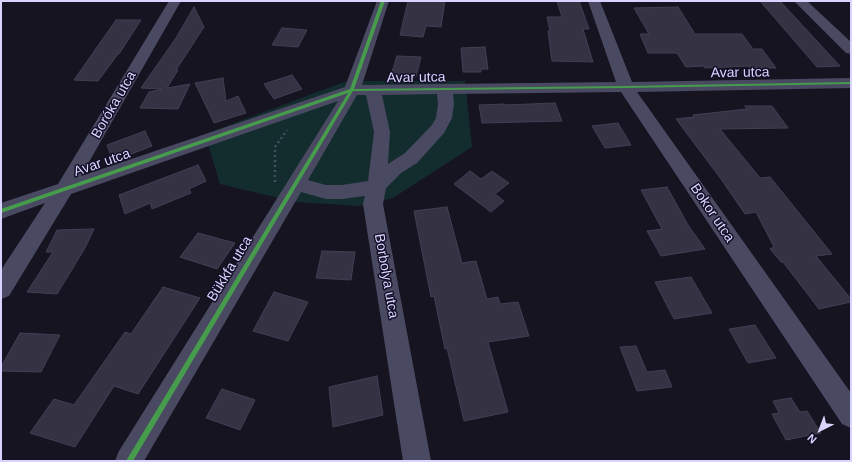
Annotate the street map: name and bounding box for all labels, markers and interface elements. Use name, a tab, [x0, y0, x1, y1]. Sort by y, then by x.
street label: Avar utca	[710, 64, 770, 82]
street label: Boróka utca	[88, 68, 140, 142]
street label: Avar utca	[386, 69, 446, 87]
street label: Avar utca	[71, 145, 133, 181]
street label: Bokor utca	[686, 181, 738, 245]
street label: Borbolya utca	[370, 232, 402, 320]
street label: Bükkfa utca	[204, 233, 256, 305]
north arrow	[800, 410, 840, 450]
text: N	[805, 432, 819, 446]

